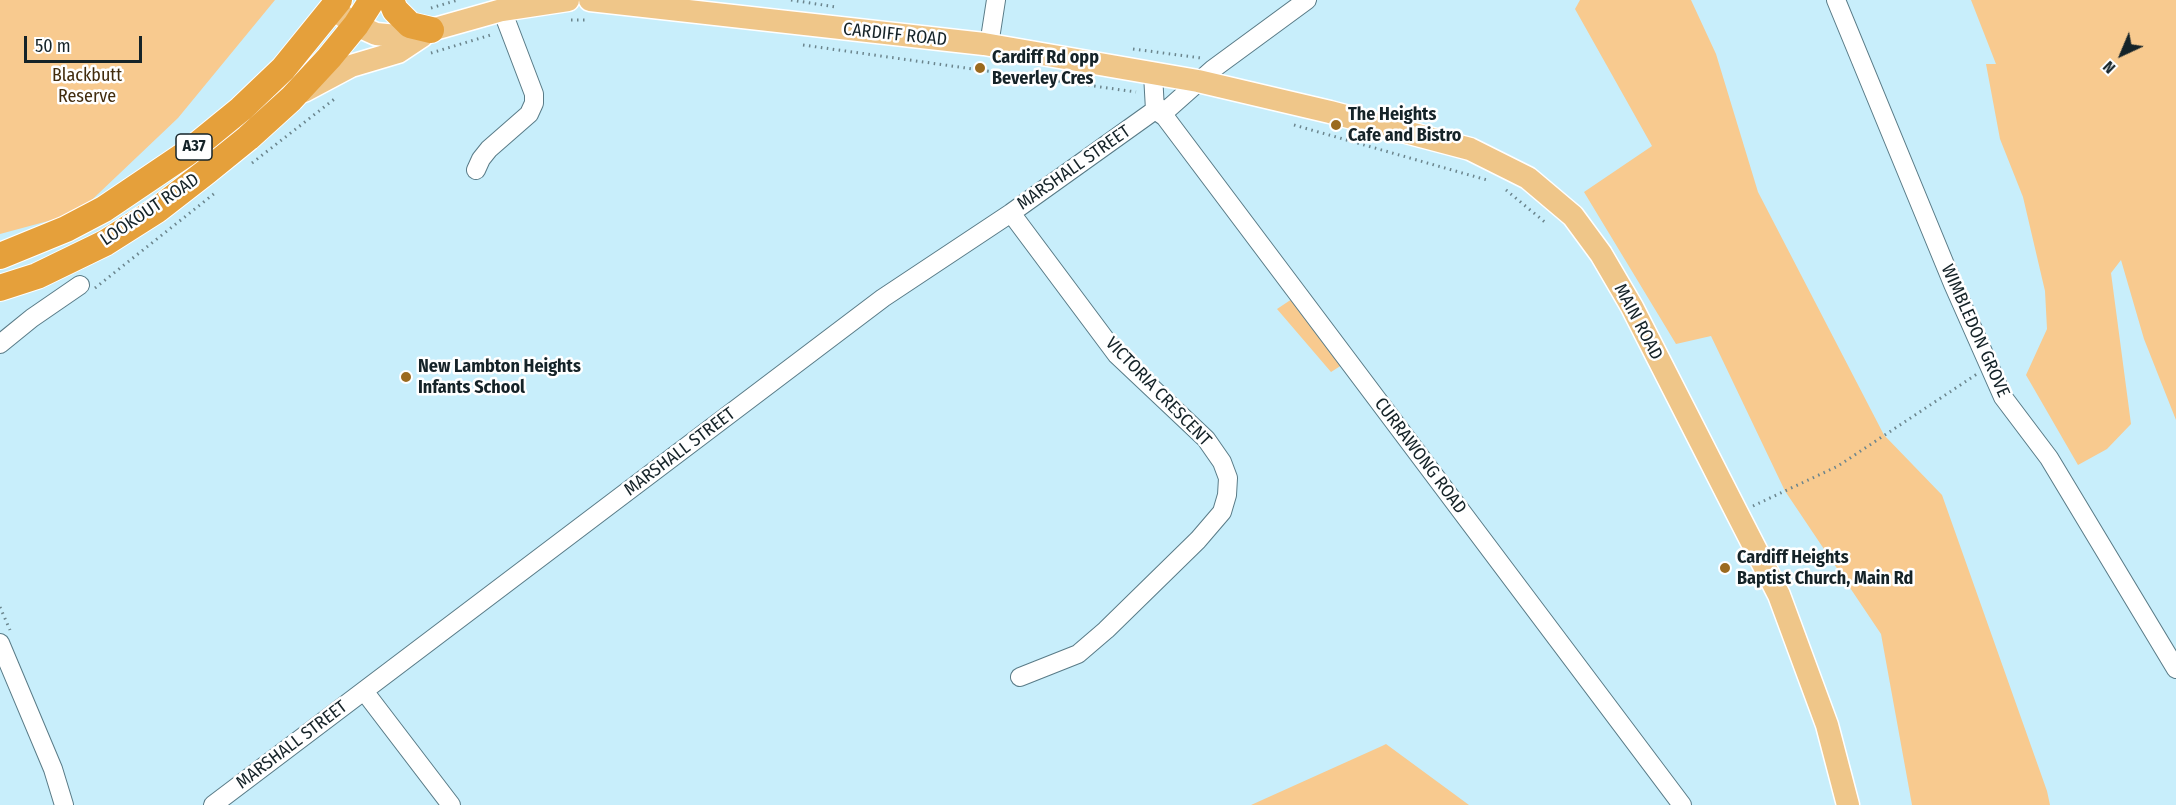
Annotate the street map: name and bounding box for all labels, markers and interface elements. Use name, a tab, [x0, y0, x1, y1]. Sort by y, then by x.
street label: CARDIFF ROAD	[842, 19, 948, 51]
scale bar	[27, 24, 146, 62]
north arrow	[2092, 24, 2152, 84]
text: 50 m	[35, 35, 71, 57]
place label: Cardiff Rd opp Beverley Cres	[992, 47, 1099, 90]
text: N	[2099, 57, 2119, 77]
marker: Cardiff Rd opp Beverley Cres	[973, 61, 987, 75]
park label: Blackbutt Reserve	[52, 65, 122, 107]
place label: The Heights Cafe and Bistro	[1348, 104, 1461, 146]
marker: The Heights Cafe and Bistro	[1329, 118, 1343, 132]
street label: MARSHALL STREET	[1013, 121, 1135, 215]
road number: A37	[176, 134, 212, 160]
street label: LOOKOUT ROAD	[97, 169, 203, 251]
street label: WIMBLEDON GROVE	[1936, 261, 2014, 401]
street label: MAIN ROAD	[1609, 280, 1667, 364]
street label: VICTORIA CRESCENT	[1101, 333, 1215, 451]
place label: New Lambton Heights Infants School	[418, 356, 581, 398]
marker: New Lambton Heights Infants School	[399, 370, 413, 384]
street label: CURRAWONG ROAD	[1369, 394, 1471, 518]
street label: MARSHALL STREET	[620, 403, 740, 501]
place label: Cardiff Heights Baptist Church, Main Rd	[1737, 547, 1913, 590]
marker: Cardiff Heights Baptist Church, Main Rd	[1718, 561, 1732, 575]
street label: MARSHALL STREET	[232, 696, 352, 794]

